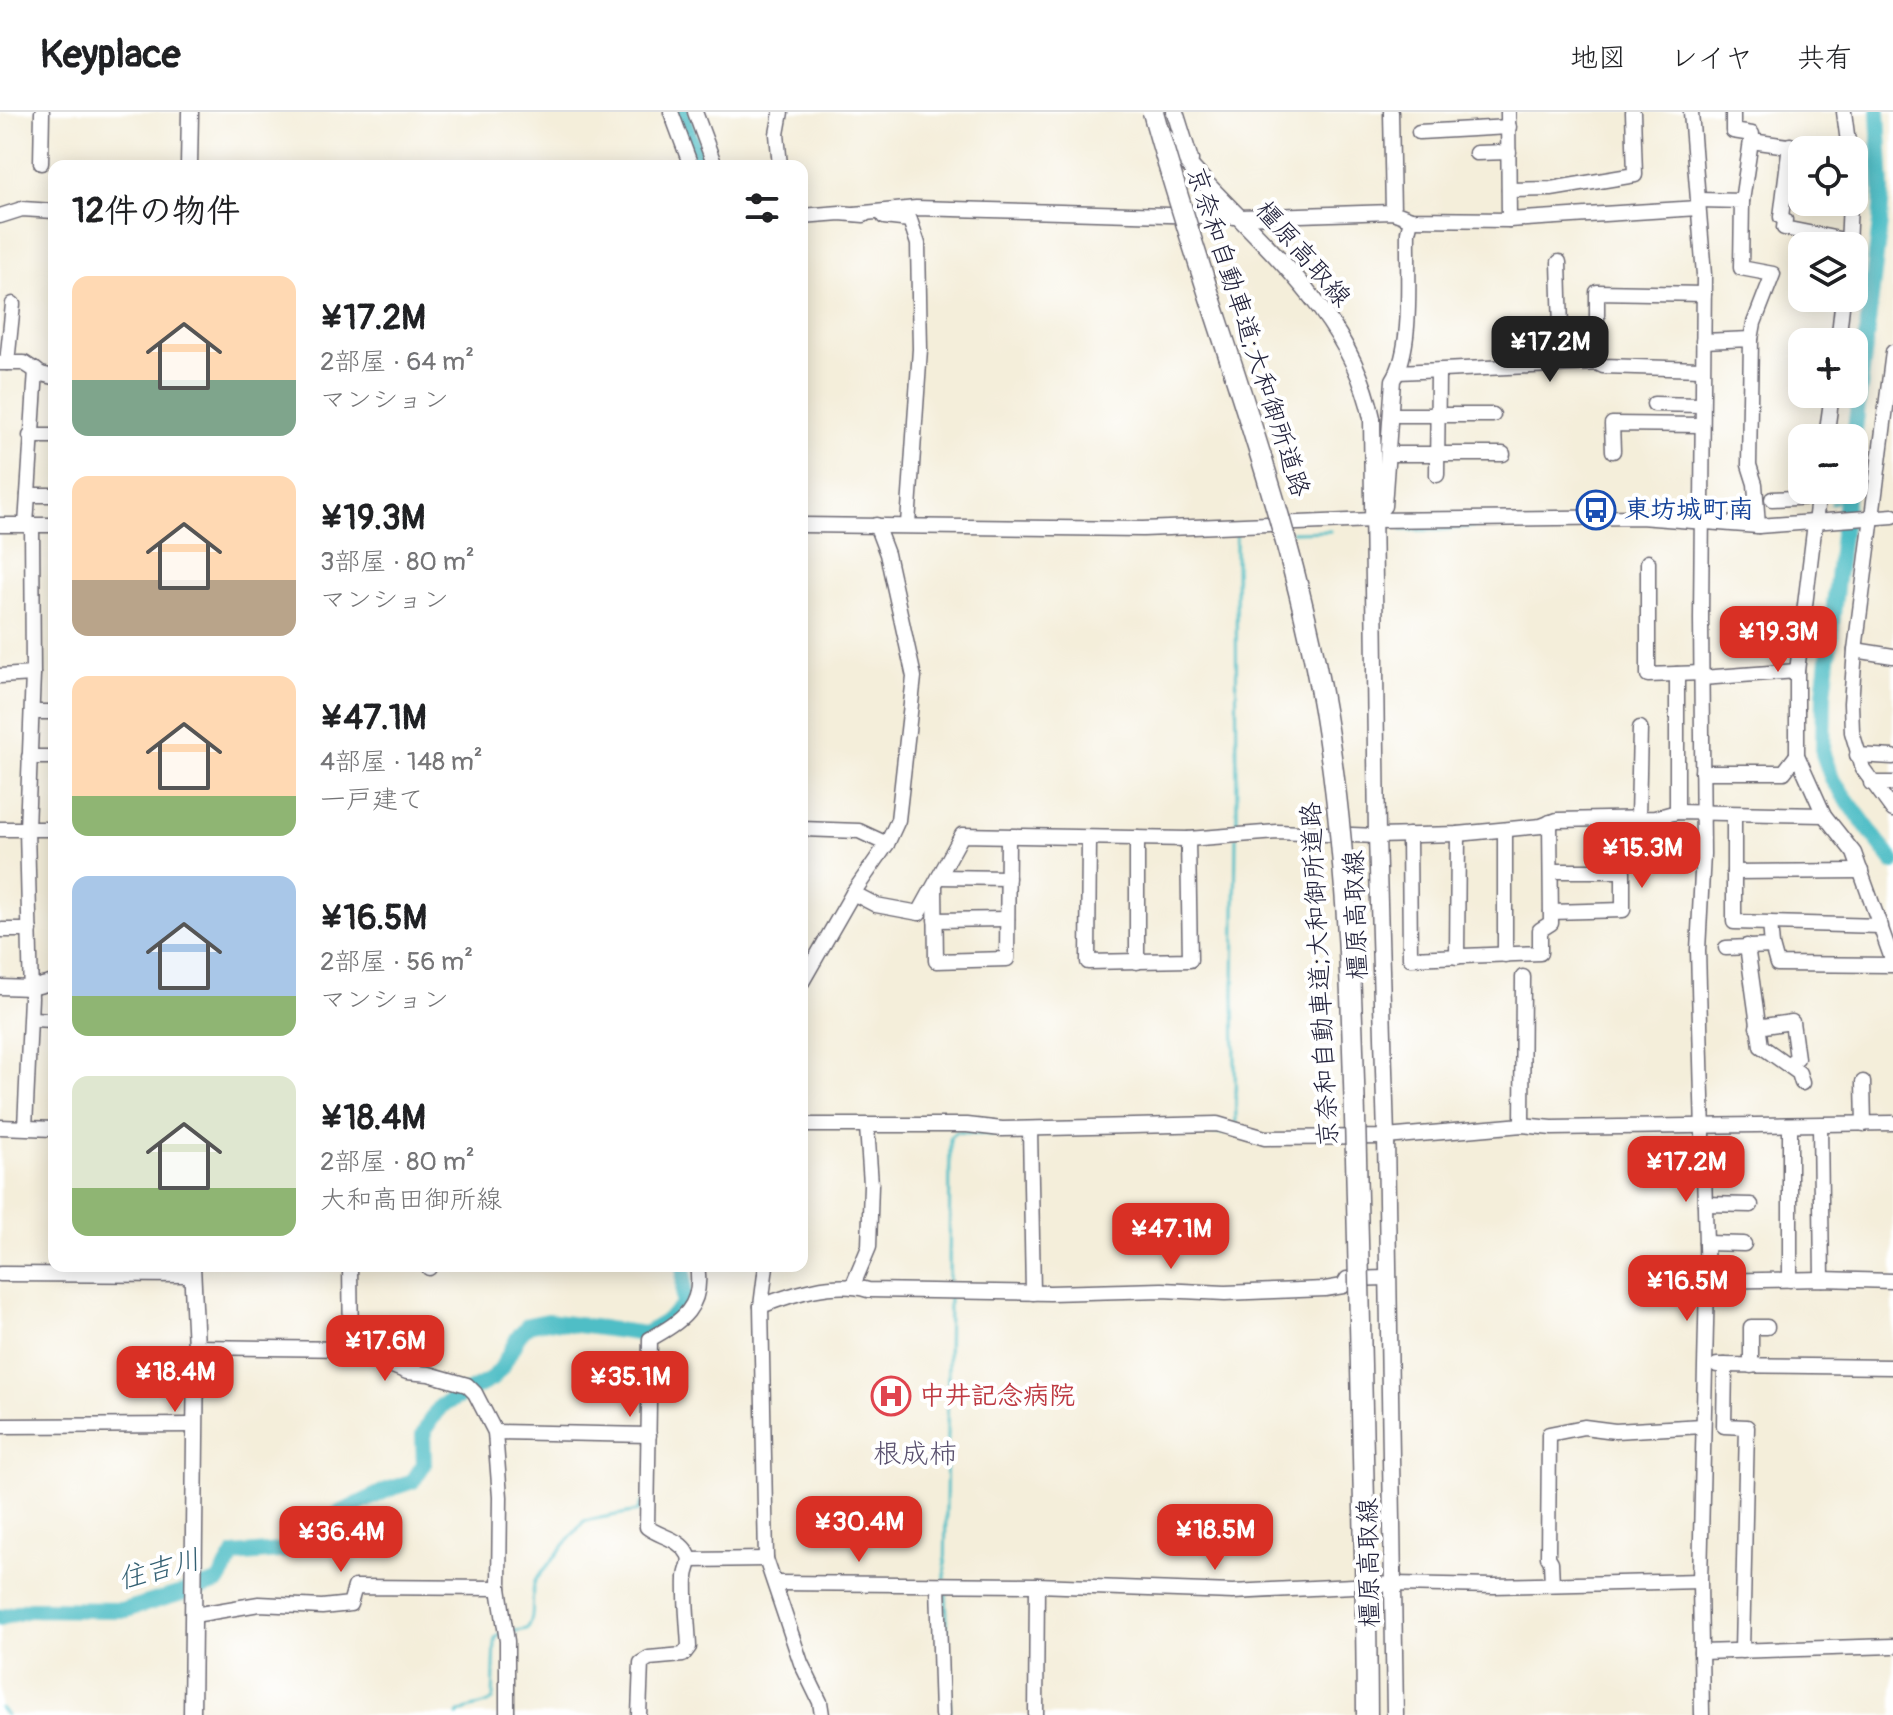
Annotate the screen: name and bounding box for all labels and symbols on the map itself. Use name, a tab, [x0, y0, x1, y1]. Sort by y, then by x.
street label: 京奈和自動車道;大和御所道路	[1179, 163, 1317, 501]
street label: 橿原高取線	[1248, 194, 1358, 314]
pin: ¥17.2M	[1485, 316, 1615, 384]
bus stop icon: 東坊城町南	[1575, 489, 1617, 531]
place label: 東坊城町南	[1624, 494, 1754, 526]
pin: ¥19.3M	[1713, 606, 1843, 674]
street label: 京奈和自動車道;大和御所道路	[1295, 801, 1345, 1147]
pin: ¥15.3M	[1577, 822, 1707, 890]
street label: 橿原高取線	[1338, 849, 1374, 981]
pin: ¥17.2M	[1621, 1136, 1751, 1204]
pin: ¥47.1M	[1106, 1203, 1236, 1271]
pin: ¥16.5M	[1622, 1255, 1752, 1323]
pin: ¥17.6M	[320, 1315, 450, 1383]
pin: ¥18.4M	[110, 1346, 240, 1414]
pin: ¥35.1M	[565, 1351, 695, 1419]
hospital icon: 中井記念病院	[870, 1375, 912, 1417]
place label: 中井記念病院	[919, 1380, 1075, 1412]
district label: 根成柿	[873, 1437, 957, 1472]
pin: ¥30.4M	[794, 1496, 924, 1564]
street label: 橿原高取線	[1352, 1498, 1386, 1628]
pin: ¥18.5M	[1150, 1504, 1280, 1572]
pin: ¥36.4M	[276, 1506, 406, 1574]
water label: 住吉川	[114, 1542, 204, 1598]

